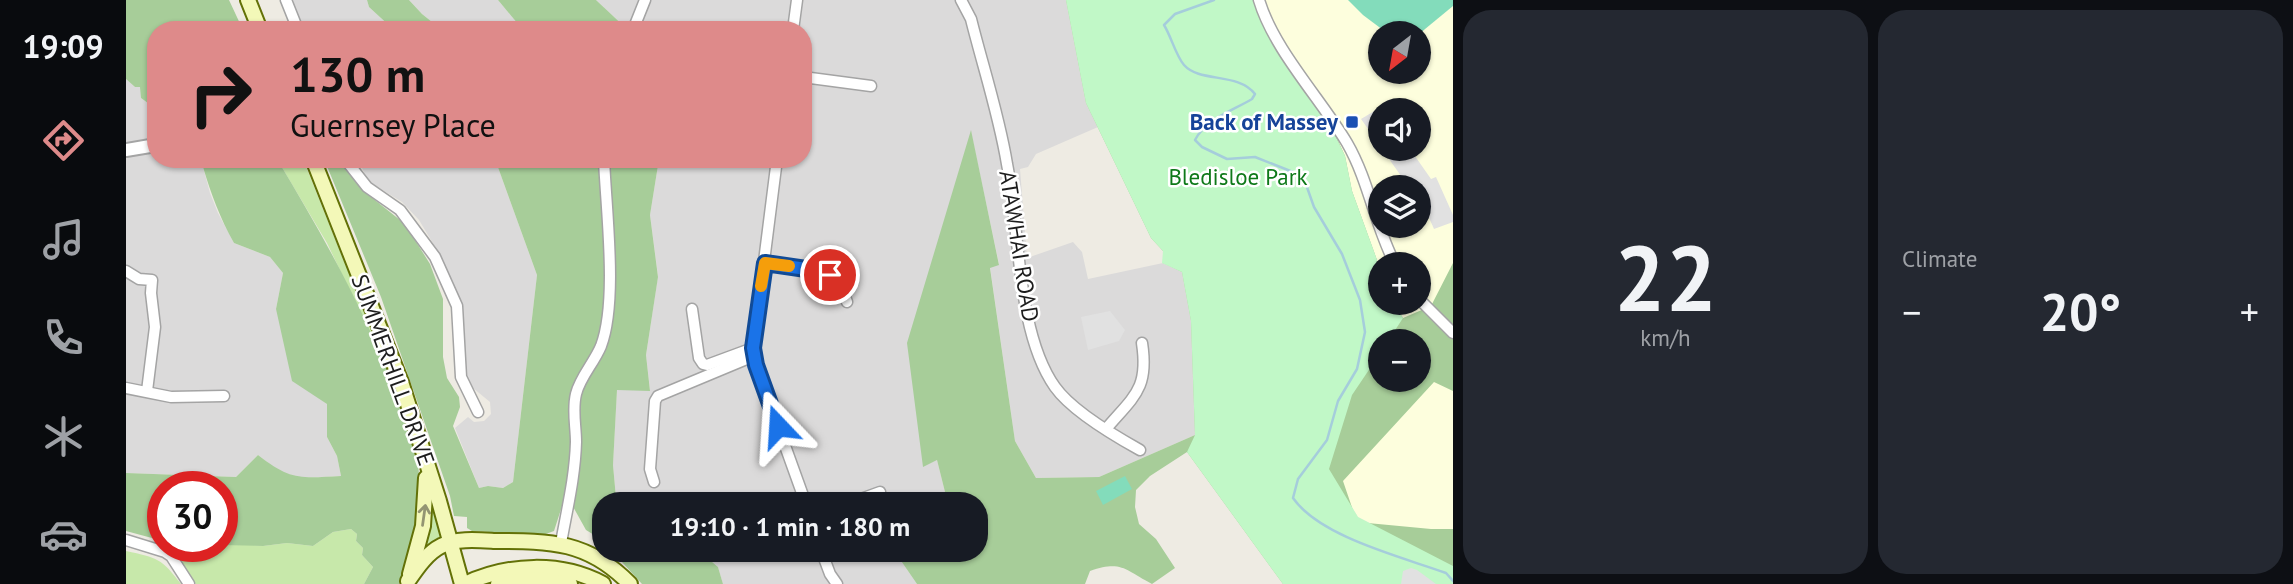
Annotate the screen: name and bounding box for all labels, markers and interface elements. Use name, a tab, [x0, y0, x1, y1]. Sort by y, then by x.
north arrow	[1368, 21, 1432, 84]
map controls	[1368, 21, 1431, 392]
text: 19:09	[22, 25, 104, 67]
text: 130 m	[290, 42, 425, 106]
icon: right	[175, 49, 266, 140]
button: sound	[1368, 98, 1431, 161]
text: Guernsey Place	[290, 104, 496, 146]
place label: Back of Massey	[1190, 107, 1339, 136]
marker: Back of Massey	[1344, 114, 1360, 130]
icon: directions	[39, 116, 88, 165]
park label: Bledisloe Park	[1168, 162, 1308, 191]
street label: ATAWHAI ROAD	[993, 168, 1046, 324]
button: layers	[1368, 175, 1431, 238]
icon: music	[39, 215, 88, 264]
text: 22	[1614, 218, 1717, 336]
text: Climate	[1902, 244, 1977, 273]
pin	[800, 245, 860, 305]
button: +	[1368, 252, 1431, 315]
icon: arrive	[811, 256, 849, 294]
street label: SUMMERHILL DRIVE	[345, 270, 442, 469]
text: 20°	[2040, 278, 2121, 345]
text: −	[1902, 287, 1921, 336]
text: +	[2240, 287, 2259, 336]
icon: phone	[39, 313, 88, 362]
text: km/h	[1640, 323, 1691, 352]
button: −	[1368, 329, 1431, 392]
position arrow	[741, 389, 815, 463]
icon: climate	[39, 412, 88, 461]
speed limit sign: 30	[147, 471, 238, 562]
one-way arrow	[418, 505, 431, 527]
icon: car	[39, 510, 88, 559]
text: 19:10 · 1 min · 180 m	[670, 510, 910, 543]

